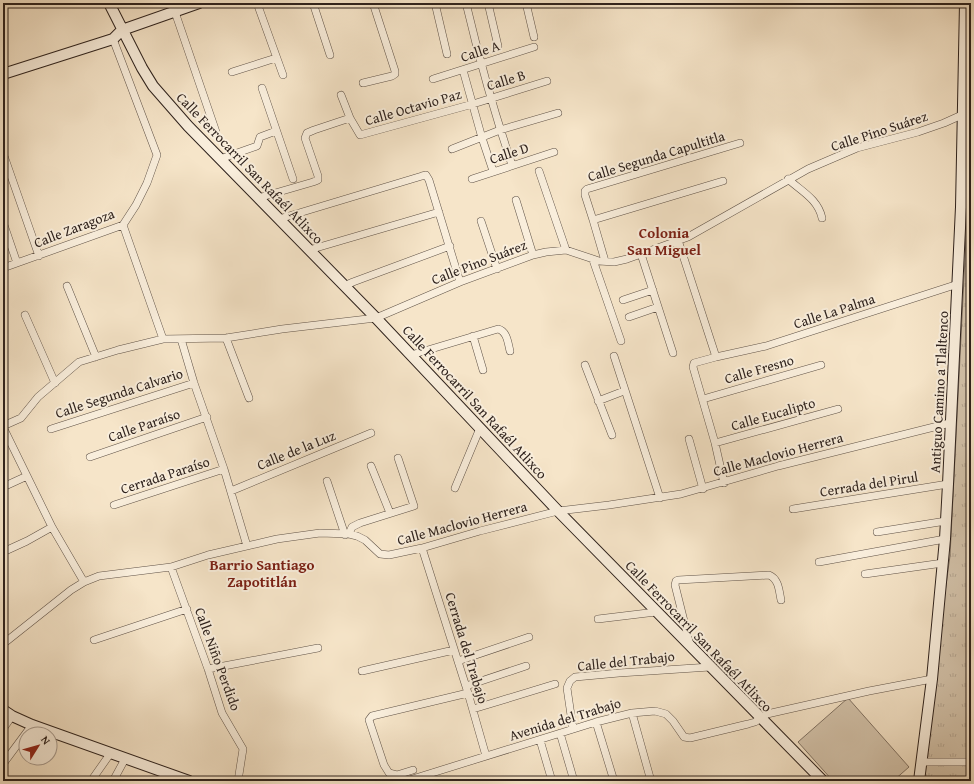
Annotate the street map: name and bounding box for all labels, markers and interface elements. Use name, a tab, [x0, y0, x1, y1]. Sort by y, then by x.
street label: Calle A	[458, 35, 503, 67]
street label: Calle B	[484, 65, 528, 95]
street label: Calle Octavio Paz	[363, 84, 463, 130]
street label: Calle Ferrocarril San Rafaél Atlixco	[172, 88, 328, 248]
street label: Calle Pino Suárez	[828, 106, 930, 156]
street label: Calle Segunda Capultitla	[585, 126, 727, 186]
street label: Calle D	[487, 137, 531, 169]
street label: Calle Zaragoza	[31, 203, 118, 253]
district label: Colonia San Miguel	[627, 222, 701, 260]
street label: Calle Pino Suárez	[428, 235, 530, 289]
street label: Calle La Palma	[791, 288, 878, 334]
street label: Antiguo Camino a Tlaltenco	[925, 310, 953, 474]
street label: Calle Ferrocarril San Rafaél Atlixco	[398, 321, 552, 483]
street label: Calle Fresno	[722, 350, 796, 388]
street label: Calle Segunda Calvario	[53, 363, 185, 423]
street label: Calle Eucalipto	[729, 392, 817, 436]
street label: Calle Paraíso	[105, 403, 183, 447]
street label: Calle de la Luz	[254, 425, 338, 475]
street label: Calle Maclovio Herrera	[711, 427, 846, 481]
street label: Cerrada Paraíso	[118, 451, 212, 499]
street label: Cerrada del Pirul	[818, 466, 920, 502]
street label: Calle Maclovio Herrera	[395, 496, 530, 550]
district label: Barrio Santiago Zapotitlán	[209, 554, 315, 592]
street label: Calle Ferrocarril San Rafaél Atlixco	[621, 556, 777, 716]
street label: Cerrada del Trabajo	[441, 590, 493, 706]
street label: Calle Niño Perdido	[190, 605, 246, 713]
street label: Calle del Trabajo	[576, 646, 676, 676]
street label: Avenida del Trabajo	[507, 692, 623, 746]
north arrow	[18, 726, 58, 766]
text: N	[37, 732, 55, 748]

